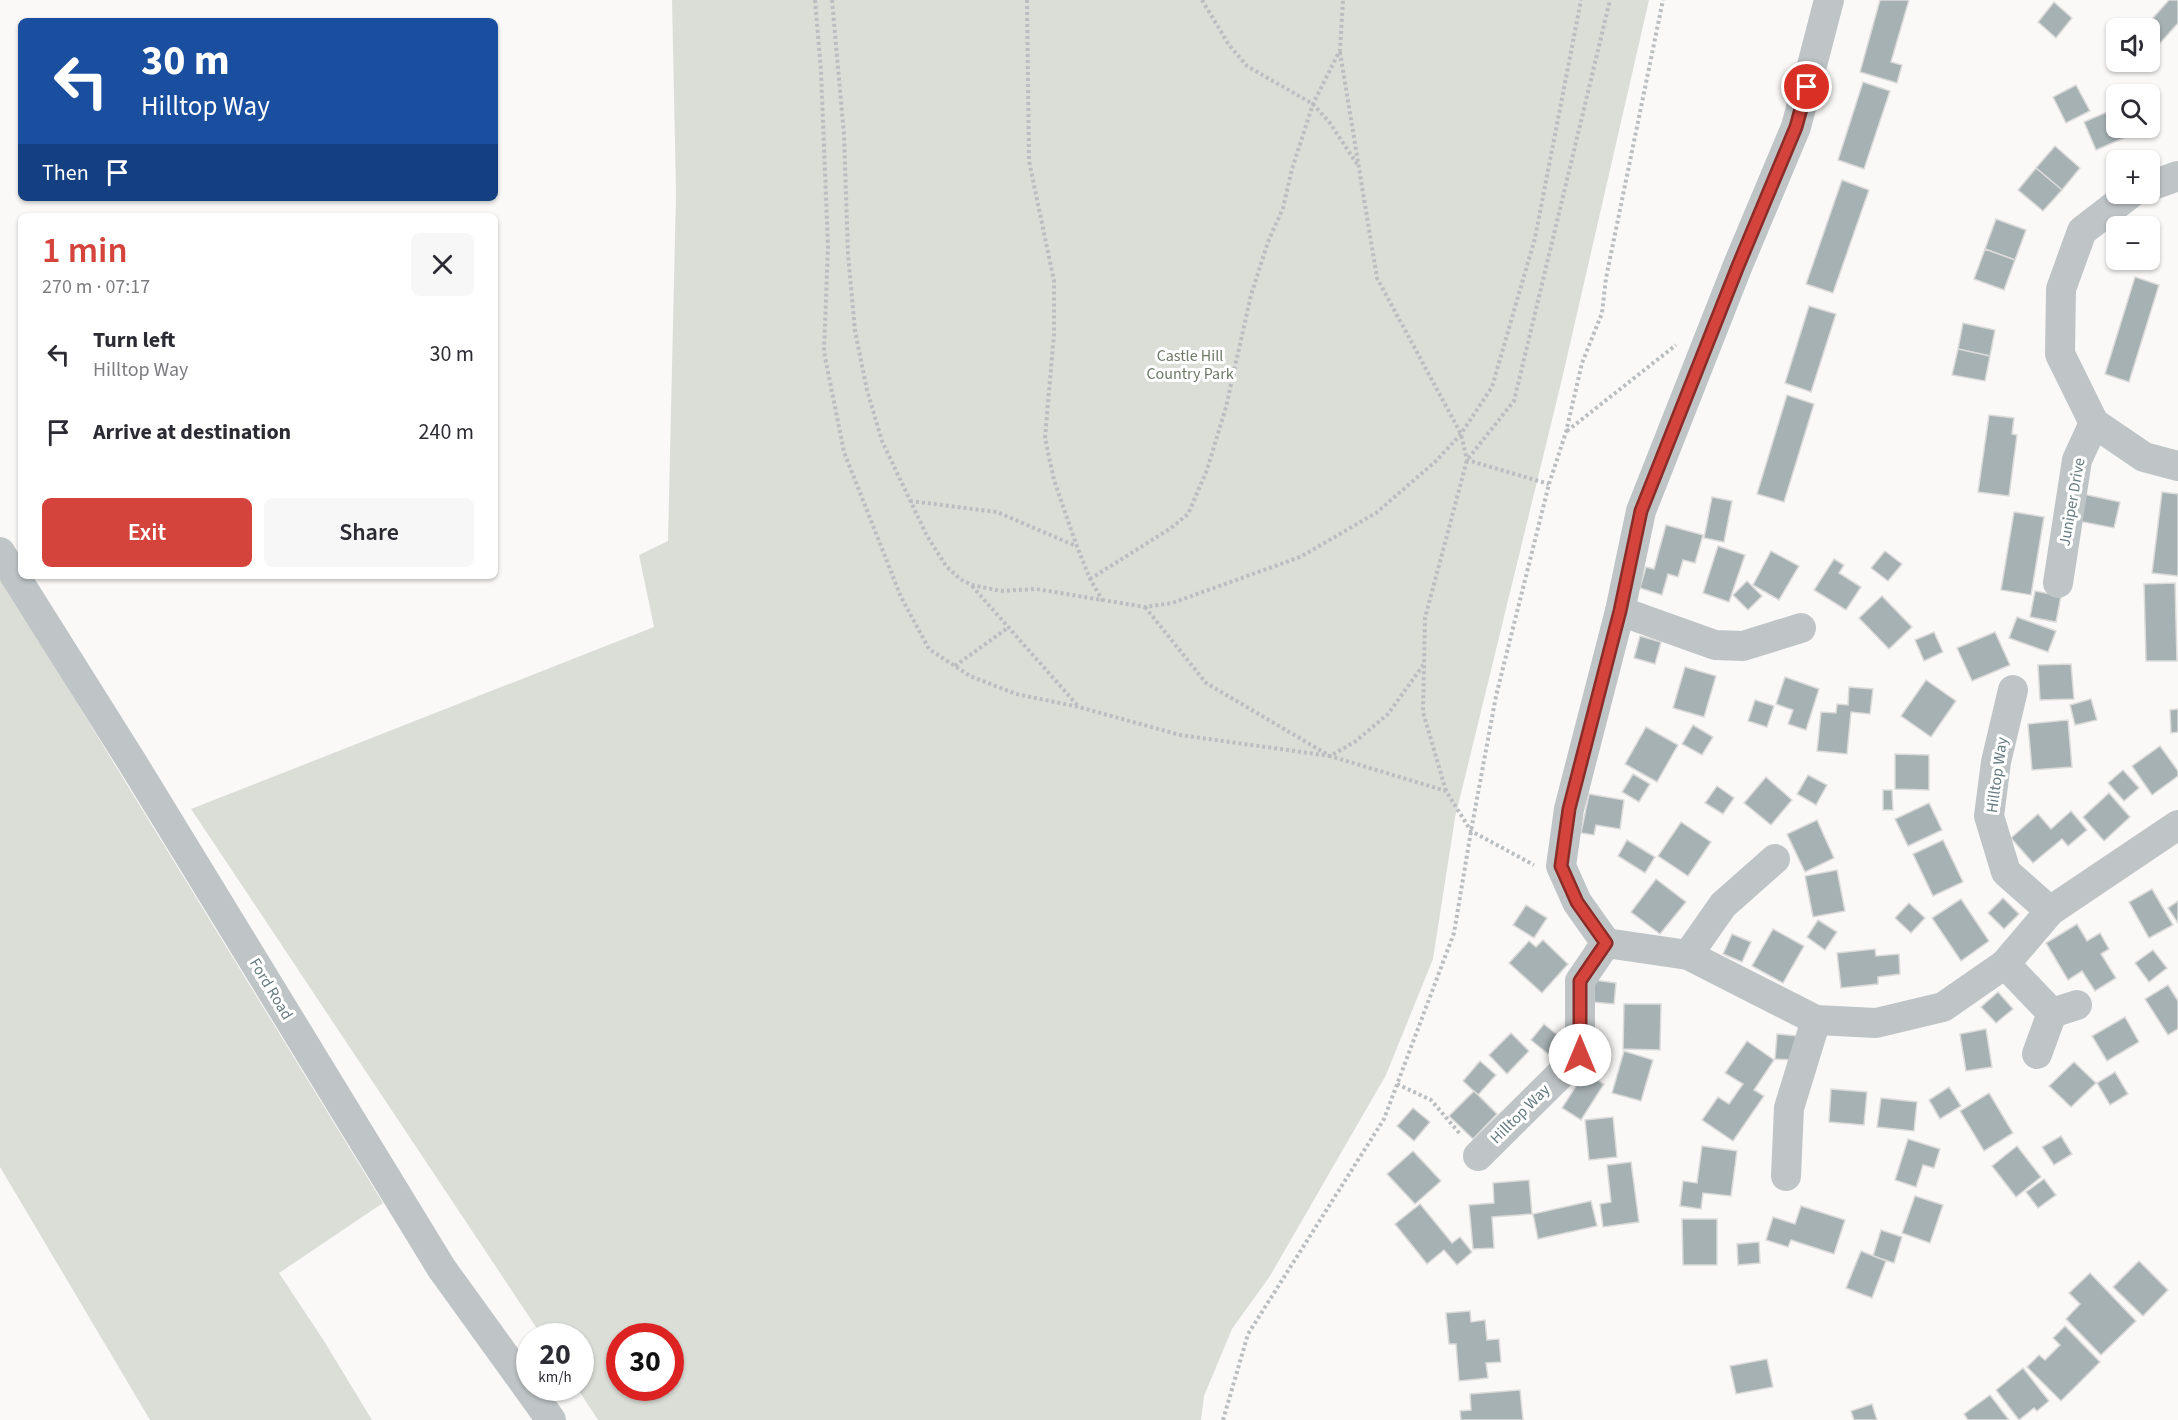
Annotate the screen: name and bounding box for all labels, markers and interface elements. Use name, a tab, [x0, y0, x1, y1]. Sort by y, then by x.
map controls	[2106, 18, 2160, 270]
button: sound	[2106, 18, 2160, 72]
text: 30 m	[141, 31, 230, 91]
icon: left	[42, 42, 120, 120]
pin	[1781, 61, 1832, 112]
icon: arrive	[1790, 70, 1823, 103]
button: search	[2106, 84, 2160, 138]
text: Hilltop Way	[141, 87, 270, 126]
button: +	[2106, 150, 2160, 204]
icon: arrive	[101, 156, 134, 189]
text: Then	[42, 157, 89, 189]
button: −	[2106, 216, 2160, 270]
text: 1 min	[42, 225, 128, 276]
button: close	[411, 233, 474, 296]
text: 270 m · 07:17	[42, 273, 150, 301]
text: Turn left	[93, 324, 175, 356]
icon: left	[42, 338, 75, 371]
text: 30 m	[429, 338, 474, 370]
park label: Castle Hill Country Park	[1146, 345, 1234, 385]
text: Hilltop Way	[93, 356, 188, 384]
icon: arrive	[42, 416, 75, 449]
text: Arrive at destination	[93, 416, 291, 448]
text: 240 m	[419, 416, 474, 448]
street label: Juniper Drive	[2053, 456, 2091, 548]
button: Exit	[42, 498, 252, 567]
button: Share	[264, 498, 474, 567]
street label: Hilltop Way	[1981, 735, 2013, 814]
street label: Ford Road	[244, 954, 298, 1024]
position arrow	[1548, 1023, 1612, 1087]
street label: Hilltop Way	[1485, 1079, 1555, 1149]
speed limit sign: 30	[606, 1323, 684, 1401]
text: 20	[539, 1333, 571, 1376]
text: km/h	[538, 1367, 572, 1388]

